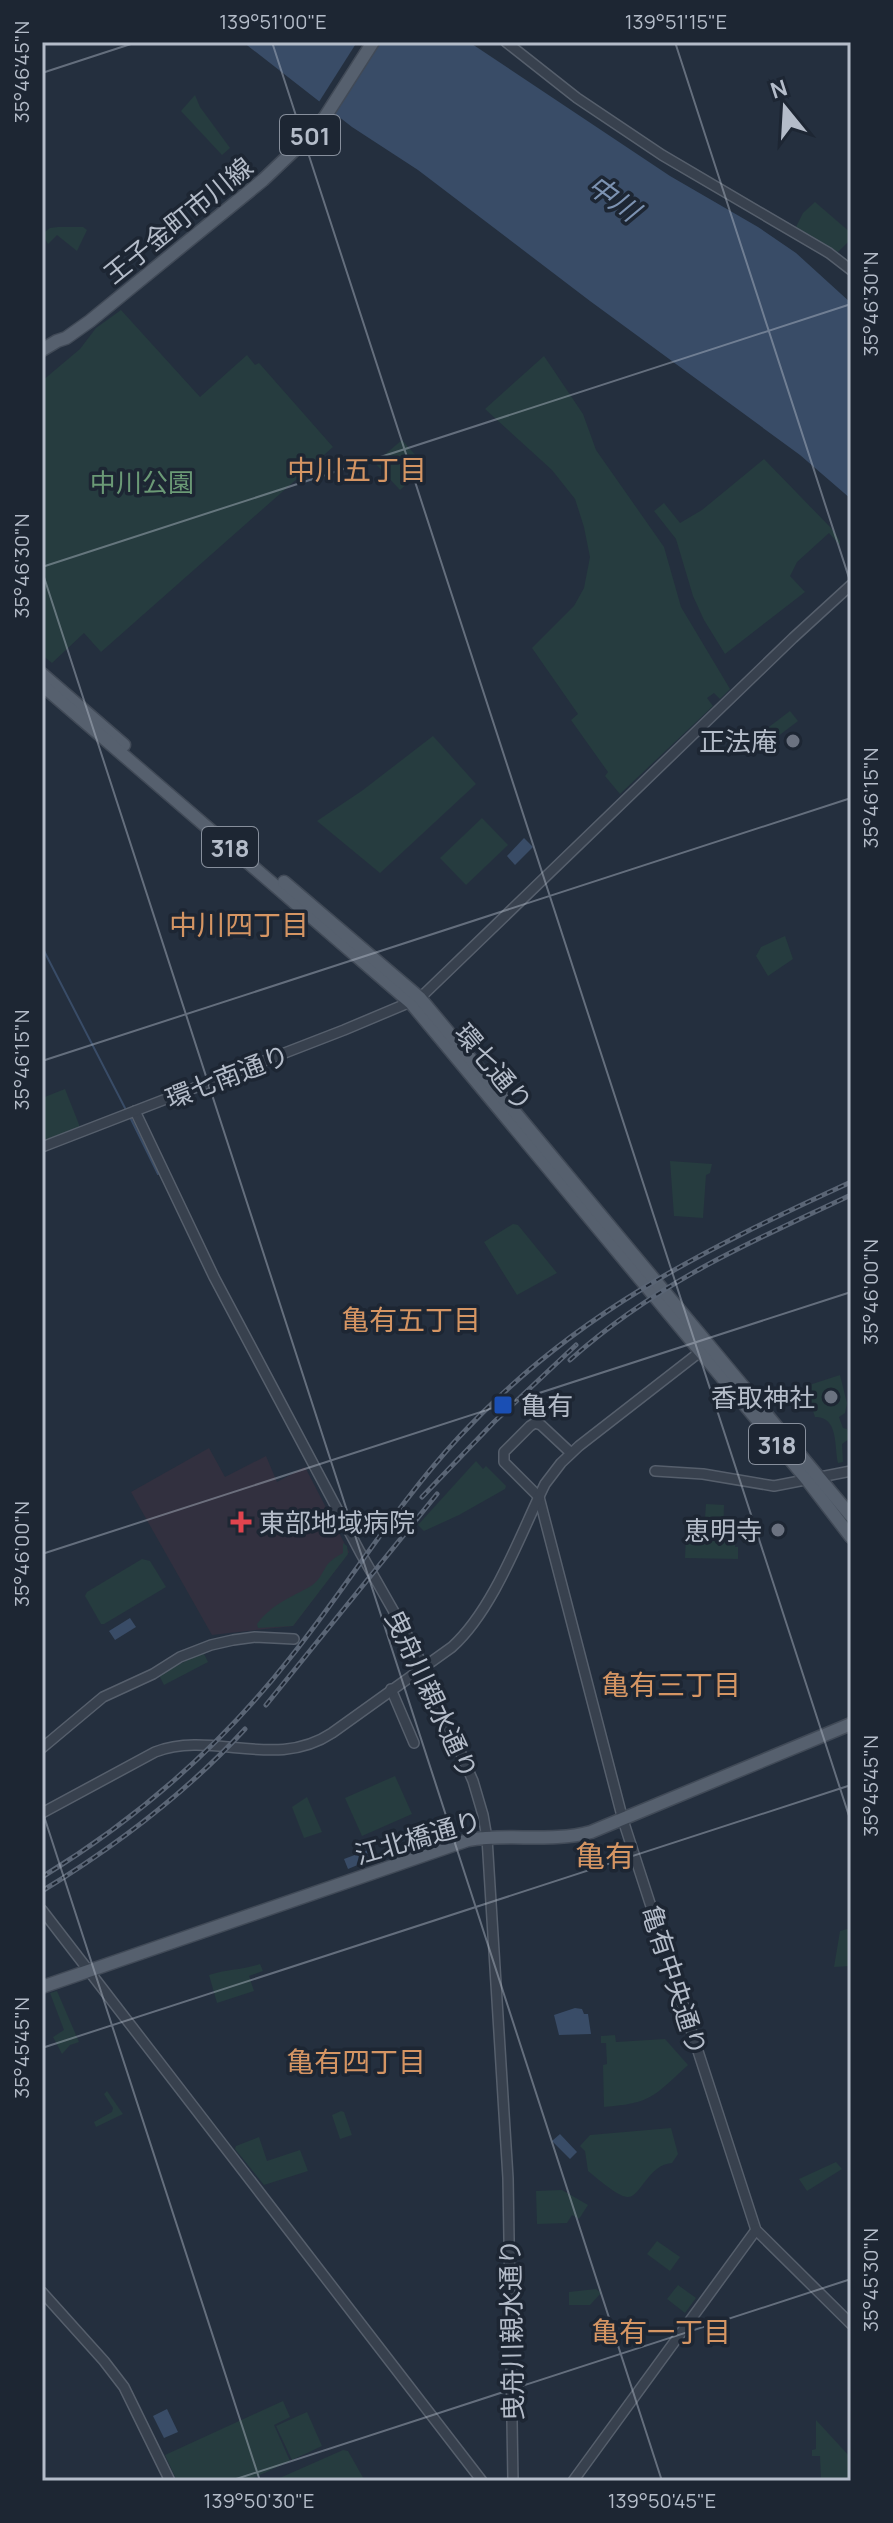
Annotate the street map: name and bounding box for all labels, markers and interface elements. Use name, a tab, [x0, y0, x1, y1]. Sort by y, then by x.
text: 139°51'00"E	[219, 8, 327, 35]
text: 139°51'15"E	[625, 8, 727, 35]
text: 35°46'45"N	[8, 21, 35, 123]
north arrow	[745, 68, 825, 148]
text: N	[767, 72, 791, 106]
road number: 501	[280, 115, 340, 155]
street label: 王子金町市川線	[96, 149, 260, 291]
water label: 中川	[580, 165, 650, 231]
text: 35°46'30"N	[857, 252, 884, 356]
district label: 中川五丁目	[287, 450, 427, 488]
park label: 中川公園	[90, 464, 194, 500]
text: 35°46'30"N	[8, 514, 35, 618]
place label: 正法庵	[699, 723, 777, 759]
marker: 正法庵	[784, 732, 802, 750]
text: 35°46'15"N	[857, 748, 884, 848]
road number: 318	[202, 827, 258, 867]
district label: 中川四丁目	[169, 905, 309, 943]
text: 35°46'15"N	[8, 1010, 35, 1110]
street label: 環七通り	[447, 1016, 541, 1118]
street label: 環七南通り	[160, 1036, 294, 1116]
text: 35°46'00"N	[857, 1239, 884, 1345]
district label: 亀有五丁目	[341, 1300, 481, 1338]
place label: 香取神社	[711, 1379, 815, 1415]
place label: 亀有	[521, 1387, 573, 1423]
marker: 香取神社	[822, 1388, 840, 1406]
marker: 亀有	[492, 1394, 514, 1416]
road number: 318	[749, 1424, 805, 1464]
text: 35°46'00"N	[8, 1501, 35, 1607]
place label: 東部地域病院	[259, 1504, 415, 1540]
marker: 東部地域病院	[230, 1511, 252, 1533]
place label: 恵明寺	[684, 1512, 762, 1548]
marker: 恵明寺	[769, 1521, 787, 1539]
street label: 曳舟川親水通り	[377, 1604, 487, 1784]
district label: 亀有三丁目	[601, 1665, 741, 1703]
text: 35°45'45"N	[857, 1735, 884, 1837]
street label: 江北橋通り	[351, 1802, 485, 1872]
district label: 亀有	[575, 1835, 635, 1876]
street label: 亀有中央通り	[634, 1900, 716, 2060]
text: 35°45'45"N	[8, 1997, 35, 2099]
district label: 亀有四丁目	[286, 2042, 426, 2080]
text: 35°45'30"N	[857, 2228, 884, 2332]
street label: 曳舟川親水通り	[491, 2239, 531, 2421]
district label: 亀有一丁目	[591, 2312, 731, 2350]
text: 139°50'30"E	[204, 2487, 314, 2514]
text: 139°50'45"E	[608, 2487, 716, 2514]

